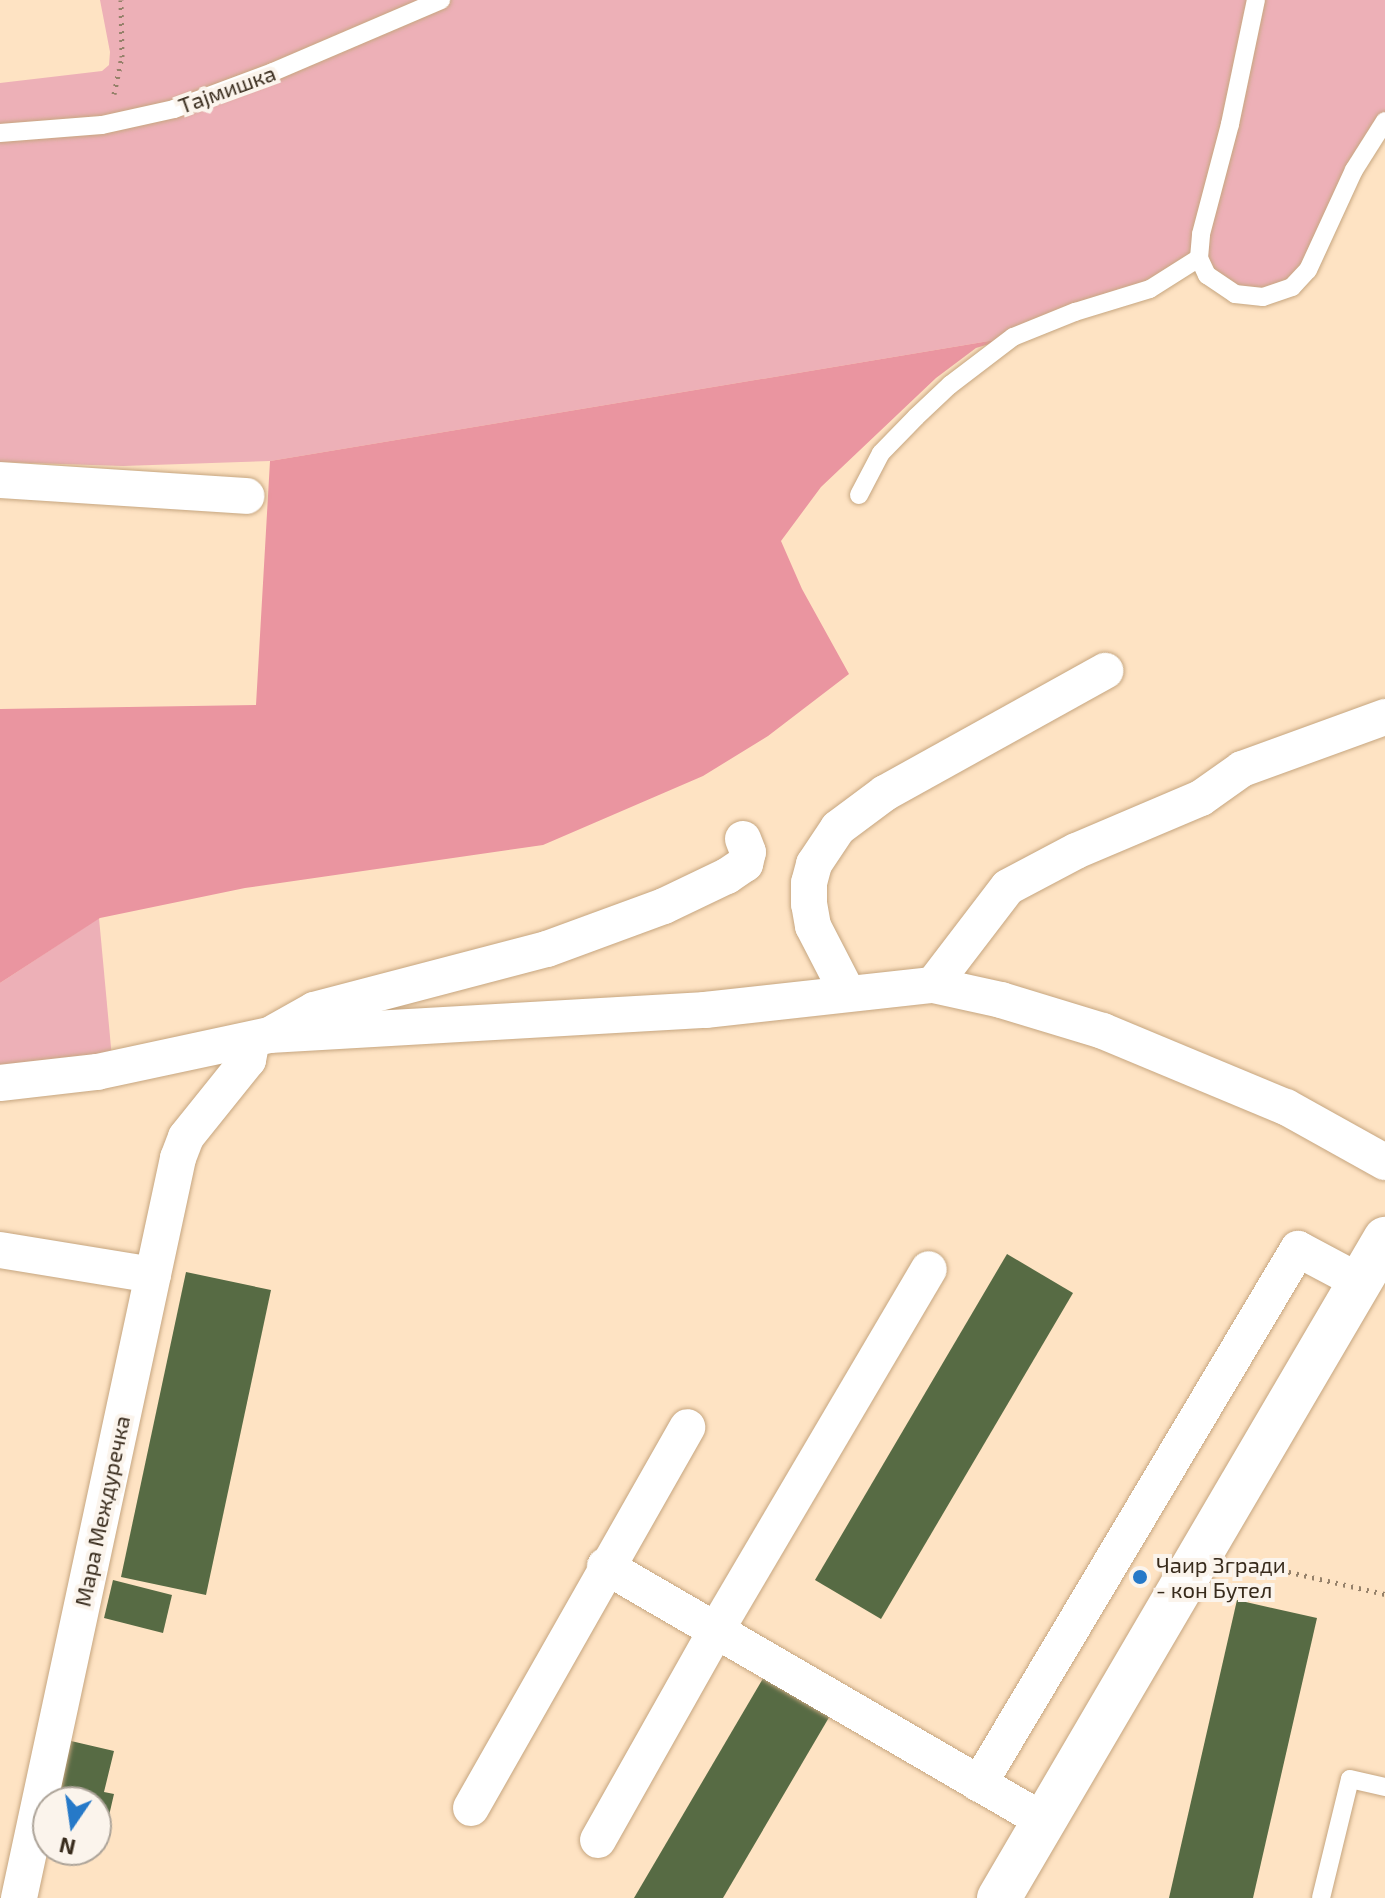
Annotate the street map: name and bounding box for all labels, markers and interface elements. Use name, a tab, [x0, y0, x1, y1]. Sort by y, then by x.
street label: Тајмишка	[175, 59, 279, 119]
street label: Мара Междуречка	[69, 1413, 135, 1609]
place label: Чаир Згради - кон Бутел	[1156, 1551, 1286, 1602]
marker: Чаир Згради - кон Бутел	[1131, 1568, 1149, 1586]
north arrow	[32, 1786, 112, 1866]
text: N	[56, 1833, 78, 1862]

